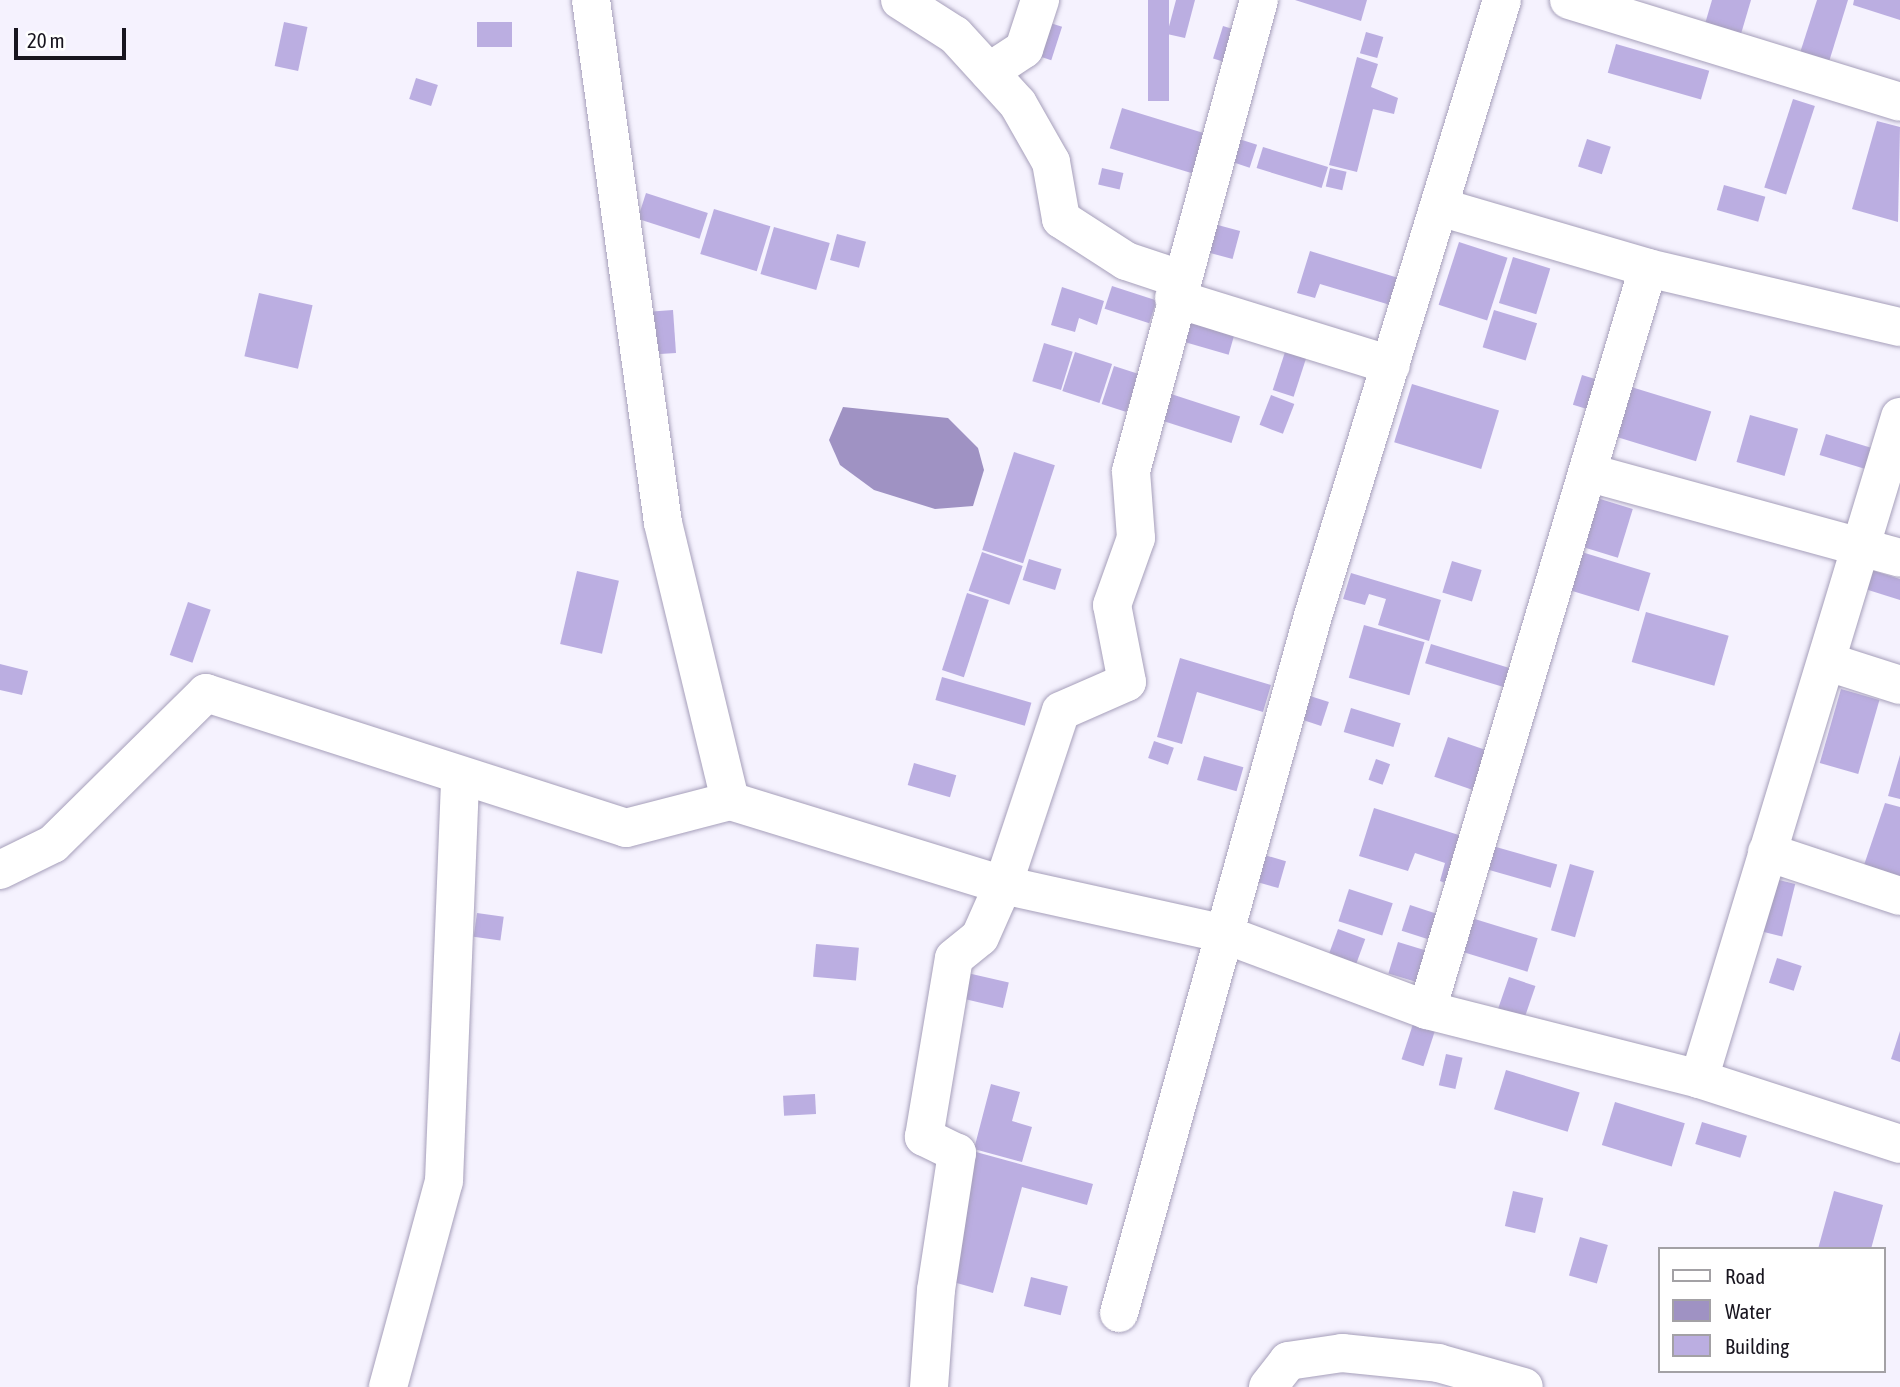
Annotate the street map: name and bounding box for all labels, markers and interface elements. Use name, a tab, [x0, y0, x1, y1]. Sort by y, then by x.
scale bar	[18, 14, 130, 58]
text: 20 m	[27, 28, 65, 52]
legend	[1658, 1247, 1886, 1373]
text: Road	[1725, 1264, 1765, 1288]
text: Water	[1725, 1299, 1771, 1323]
text: Building	[1725, 1334, 1789, 1358]

